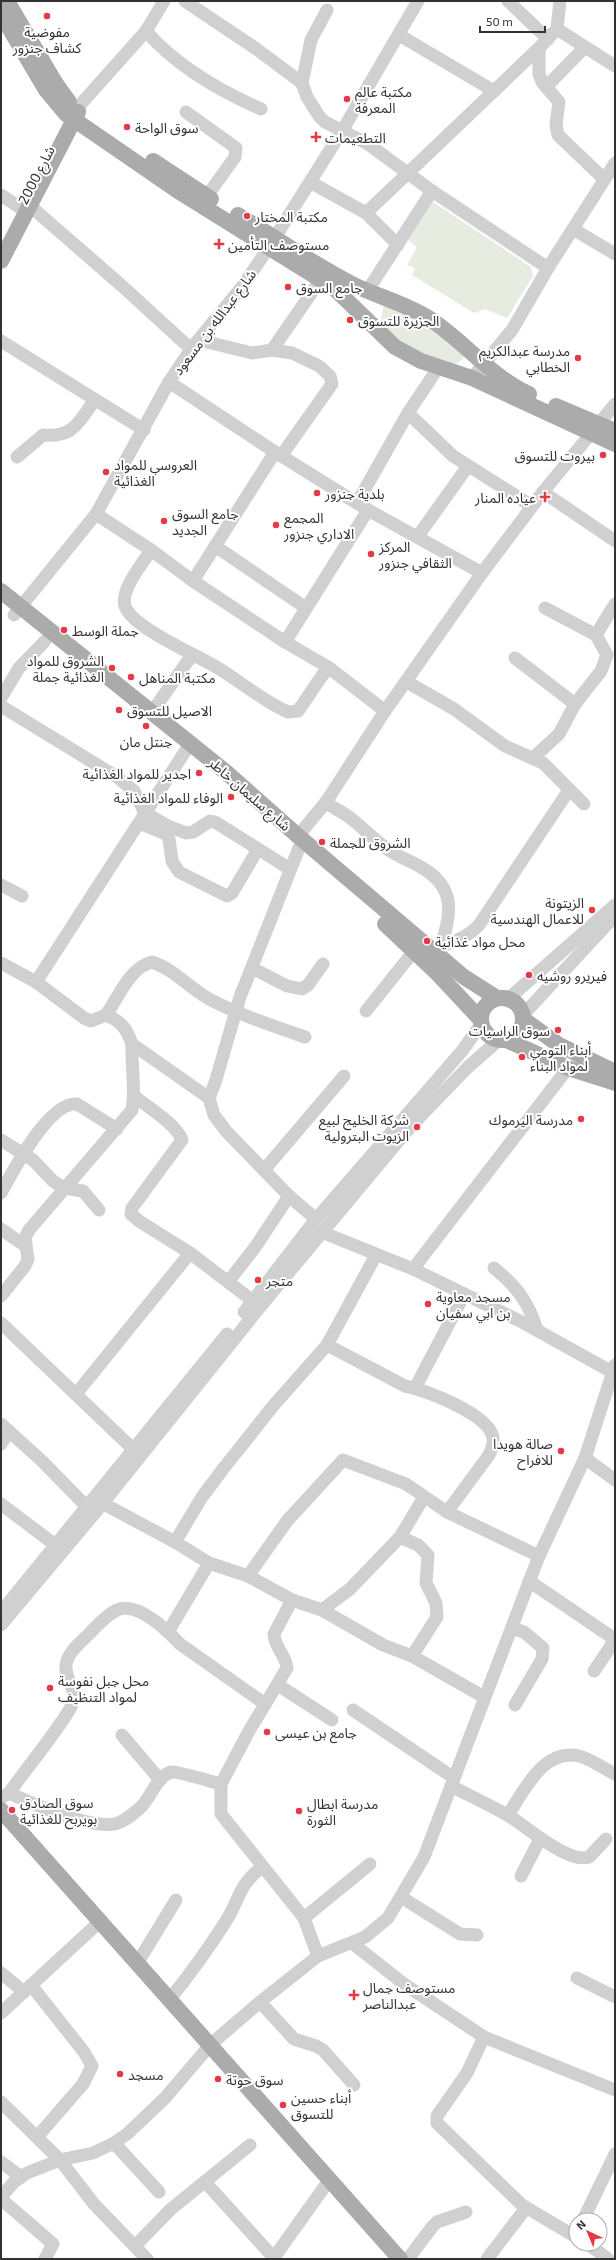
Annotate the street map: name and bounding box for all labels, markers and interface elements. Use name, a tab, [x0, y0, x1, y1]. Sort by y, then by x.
scale bar	[480, 8, 545, 34]
marker: مفوضية كشاف جنزور	[42, 11, 52, 21]
text: 50 m	[486, 14, 513, 28]
place label: مفوضية كشاف جنزور	[12, 23, 82, 57]
place label: مكتبة عالم المعرفة	[355, 83, 412, 117]
marker: مكتبة عالم المعرفة	[342, 94, 352, 104]
place label: سوق الواحة	[135, 119, 199, 137]
marker: سوق الواحة	[122, 122, 132, 132]
place label: التطعيمات	[325, 129, 386, 146]
marker: التطعيمات	[310, 131, 322, 143]
street label: شارع 2000	[14, 143, 61, 209]
place label: مكتبة المختار	[254, 208, 328, 226]
marker: مكتبة المختار	[242, 211, 252, 221]
place label: مستوصف التأمين	[228, 236, 329, 254]
marker: مستوصف التأمين	[213, 238, 225, 250]
street label: شارع عبدالله بن مسعود	[169, 266, 262, 380]
place label: جامع السوق	[296, 279, 363, 299]
marker: جامع السوق	[283, 282, 293, 292]
place label: الجزيرة للتسوق	[358, 312, 439, 330]
marker: الجزيرة للتسوق	[345, 315, 355, 325]
place label: مدرسة عبدالكريم الخطابي	[479, 342, 570, 378]
marker: مدرسة عبدالكريم الخطابي	[573, 353, 583, 363]
place label: بيروت للتسوق	[515, 447, 595, 465]
marker: بيروت للتسوق	[598, 450, 608, 460]
place label: العروسي للمواد الغذائية	[114, 456, 197, 489]
marker: العروسي للمواد الغذائية	[101, 467, 111, 477]
place label: بلدية جنزور	[324, 485, 385, 503]
marker: بلدية جنزور	[312, 488, 322, 498]
place label: عياده المنار	[474, 489, 536, 507]
marker: عياده المنار	[539, 491, 551, 503]
place label: جامع السوق الجديد	[172, 505, 239, 538]
place label: المجمع الاداري جنزور	[283, 509, 354, 545]
marker: جامع السوق الجديد	[159, 516, 169, 526]
marker: المجمع الاداري جنزور	[271, 520, 281, 530]
place label: المركز الثقافي جنزور	[378, 538, 452, 574]
marker: المركز الثقافي جنزور	[366, 549, 376, 559]
place label: جملة الوسط	[72, 622, 139, 640]
marker: جملة الوسط	[59, 625, 69, 635]
place label: الشروق للمواد الغذائية جملة	[27, 652, 104, 685]
marker: الشروق للمواد الغذائية جملة	[107, 663, 117, 673]
place label: مكتبة المناهل	[139, 669, 216, 687]
marker: مكتبة المناهل	[126, 672, 136, 682]
place label: الاصيل للتسوق	[127, 702, 212, 720]
marker: الاصيل للتسوق	[114, 705, 124, 715]
marker: جنتل مان	[141, 721, 151, 731]
place label: جنتل مان	[120, 733, 172, 751]
street label: شارع سليمان خاطر	[203, 753, 294, 836]
place label: اجدير للمواد الغذائية	[83, 765, 191, 783]
marker: اجدير للمواد الغذائية	[194, 768, 204, 778]
place label: الوفاء للمواد الغذائية	[114, 789, 223, 807]
marker: الوفاء للمواد الغذائية	[226, 792, 236, 802]
place label: الشروق للجملة	[330, 834, 411, 852]
marker: الشروق للجملة	[317, 837, 327, 847]
place label: الزيتونة للاعمال الهندسية	[491, 894, 584, 928]
marker: الزيتونة للاعمال الهندسية	[587, 905, 597, 915]
place label: محل مواد غذائية	[435, 933, 525, 951]
marker: محل مواد غذائية	[422, 936, 432, 946]
place label: فيريرو روشيه	[537, 967, 607, 985]
marker: فيريرو روشيه	[524, 970, 534, 980]
place label: سوق الراسيات	[469, 1022, 550, 1040]
marker: سوق الراسيات	[553, 1025, 563, 1035]
place label: أبناء التومي لمواد البناء	[530, 1041, 592, 1075]
marker: أبناء التومي لمواد البناء	[517, 1052, 527, 1062]
place label: شركة الخليج لبيع الزيوت البترولية	[319, 1111, 409, 1145]
place label: مدرسة اليرموك	[489, 1111, 573, 1129]
marker: مدرسة اليرموك	[576, 1114, 586, 1124]
marker: شركة الخليج لبيع الزيوت البترولية	[412, 1122, 422, 1132]
place label: متجر	[265, 1272, 293, 1290]
marker: متجر	[253, 1275, 263, 1285]
place label: مسجد معاوية بن ابي سفيان	[436, 1288, 511, 1324]
marker: مسجد معاوية بن ابي سفيان	[423, 1299, 433, 1309]
place label: صالة هويدا للافراح	[493, 1435, 553, 1471]
marker: صالة هويدا للافراح	[556, 1446, 566, 1456]
place label: محل جبل نفوسة لمواد التنظيف	[58, 1672, 149, 1706]
marker: محل جبل نفوسة لمواد التنظيف	[45, 1683, 55, 1693]
place label: جامع بن عيسى	[275, 1724, 357, 1744]
marker: جامع بن عيسى	[262, 1727, 272, 1737]
place label: سوق الصادق بويربح للغذائية	[20, 1794, 98, 1830]
place label: مدرسة ابطال الثورة	[307, 1795, 378, 1829]
marker: سوق الصادق بويربح للغذائية	[7, 1805, 17, 1815]
marker: مدرسة ابطال الثورة	[294, 1806, 304, 1816]
place label: مستوصف جمال عبدالناصر	[362, 1979, 455, 2013]
marker: مستوصف جمال عبدالناصر	[348, 1989, 360, 2001]
place label: مسجد	[128, 2066, 164, 2083]
marker: مسجد	[115, 2069, 125, 2079]
place label: سوق حوتة	[226, 2071, 283, 2089]
marker: سوق حوتة	[213, 2074, 223, 2084]
place label: أبناء حسين للتسوق	[291, 2089, 352, 2123]
marker: أبناء حسين للتسوق	[278, 2100, 288, 2110]
north arrow	[568, 2212, 608, 2252]
text: N	[573, 2217, 588, 2232]

